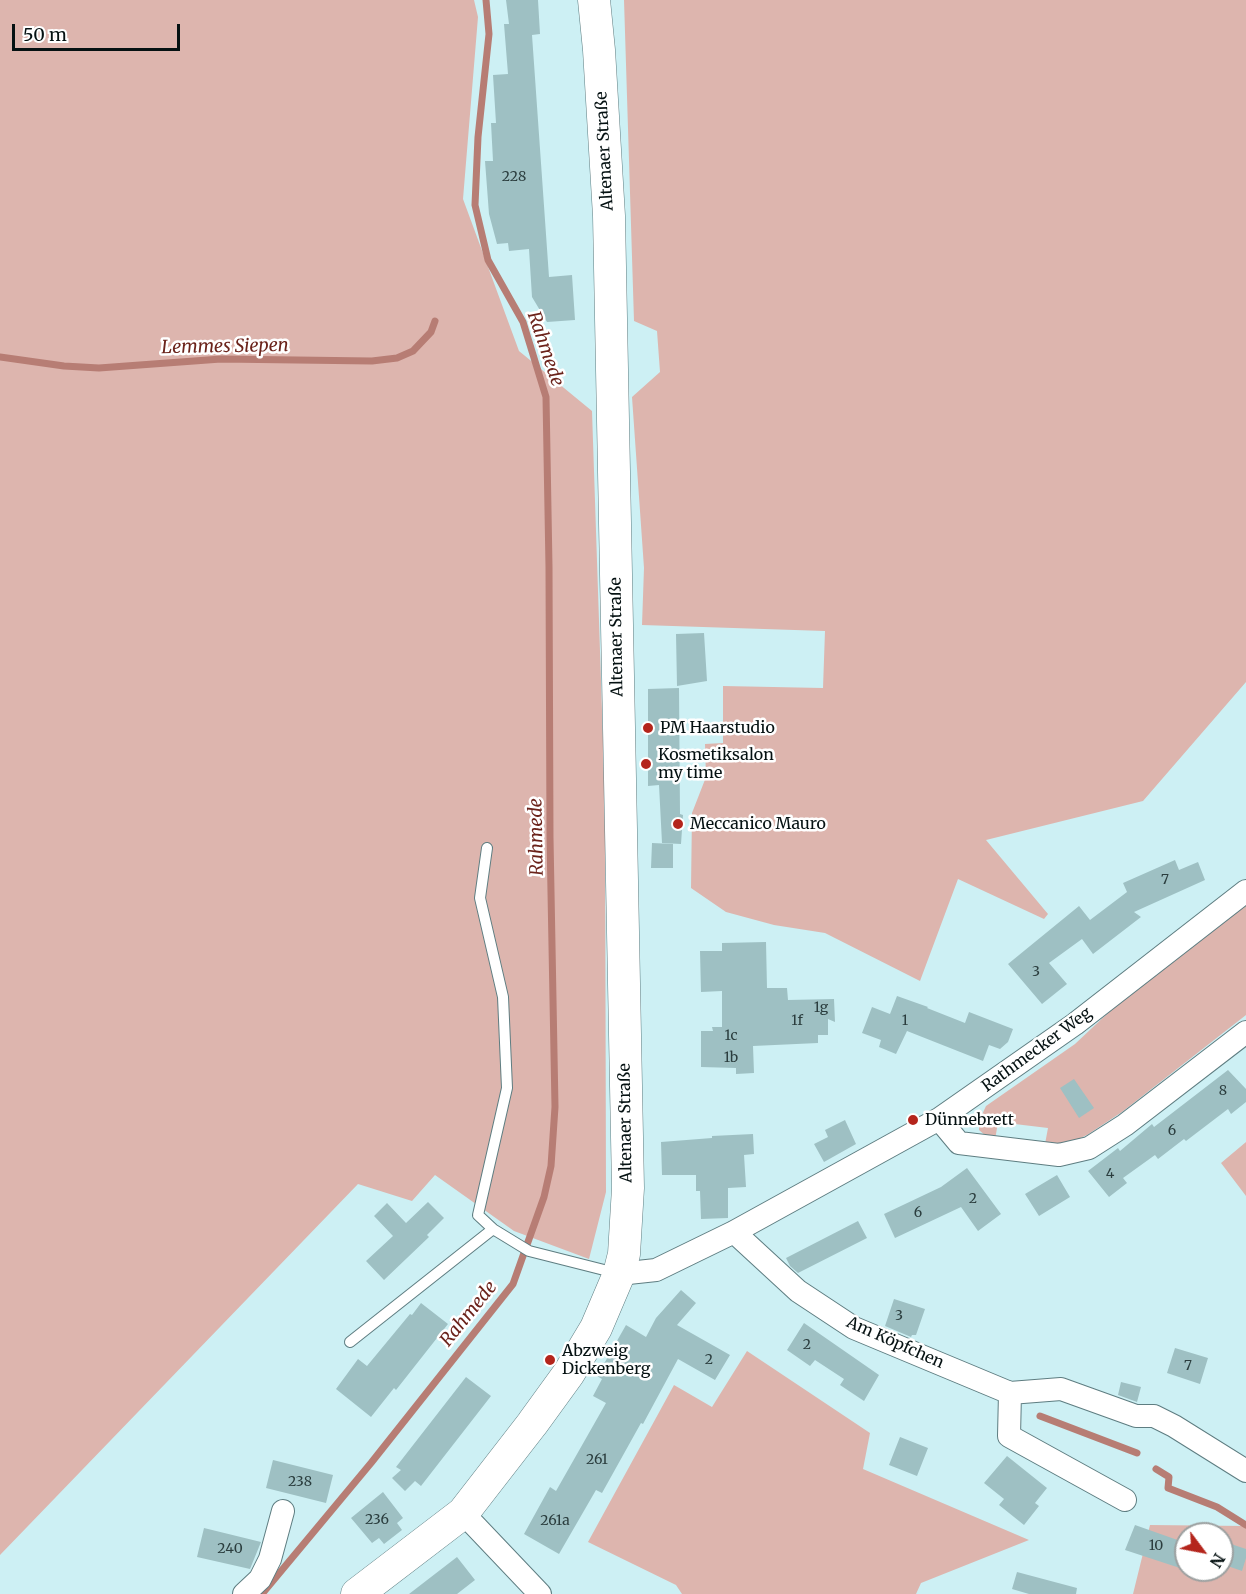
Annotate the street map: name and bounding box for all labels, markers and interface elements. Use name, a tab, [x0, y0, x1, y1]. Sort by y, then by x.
scale bar	[15, 12, 183, 50]
text: 50 m	[23, 23, 67, 46]
street label: Altenaer Straße	[592, 91, 618, 211]
house number: 228	[502, 169, 526, 185]
water label: Rahmede	[522, 309, 568, 389]
water label: Lemmes Siepen	[161, 335, 289, 359]
street label: Altenaer Straße	[606, 577, 628, 697]
place label: PM Haarstudio	[660, 718, 775, 738]
marker: PM Haarstudio	[641, 721, 655, 735]
place label: Kosmetiksalon my time	[658, 745, 774, 783]
marker: Kosmetiksalon my time	[639, 757, 653, 771]
water label: Rahmede	[526, 798, 548, 876]
place label: Meccanico Mauro	[690, 814, 826, 834]
marker: Meccanico Mauro	[671, 817, 685, 831]
house number: 7	[1161, 872, 1169, 888]
house number: 3	[1032, 964, 1040, 980]
house number: 1g	[814, 1000, 828, 1016]
street label: Rathmecker Weg	[978, 1004, 1096, 1096]
house number: 1f	[791, 1013, 803, 1029]
house number: 1	[902, 1013, 908, 1029]
house number: 1c	[724, 1028, 738, 1044]
house number: 1b	[724, 1050, 738, 1066]
street label: Altenaer Straße	[615, 1063, 637, 1183]
house number: 8	[1219, 1083, 1227, 1099]
place label: Dünnebrett	[925, 1110, 1014, 1130]
marker: Dünnebrett	[906, 1113, 920, 1127]
house number: 6	[1168, 1123, 1176, 1139]
house number: 4	[1106, 1166, 1114, 1182]
house number: 2	[969, 1191, 977, 1207]
house number: 6	[914, 1205, 922, 1221]
water label: Rahmede	[436, 1277, 502, 1351]
house number: 3	[895, 1308, 903, 1324]
street label: Am Köpfchen	[843, 1313, 947, 1373]
house number: 2	[803, 1337, 811, 1353]
place label: Abzweig Dickenberg	[562, 1341, 650, 1379]
house number: 2	[705, 1352, 713, 1368]
marker: Abzweig Dickenberg	[543, 1353, 557, 1367]
house number: 7	[1184, 1358, 1192, 1374]
house number: 261	[586, 1452, 608, 1468]
house number: 238	[288, 1474, 312, 1490]
house number: 236	[365, 1512, 389, 1528]
house number: 261a	[540, 1513, 570, 1529]
north arrow	[1174, 1522, 1234, 1582]
house number: 10	[1149, 1538, 1163, 1554]
house number: 240	[217, 1541, 243, 1557]
text: N	[1206, 1550, 1229, 1571]

